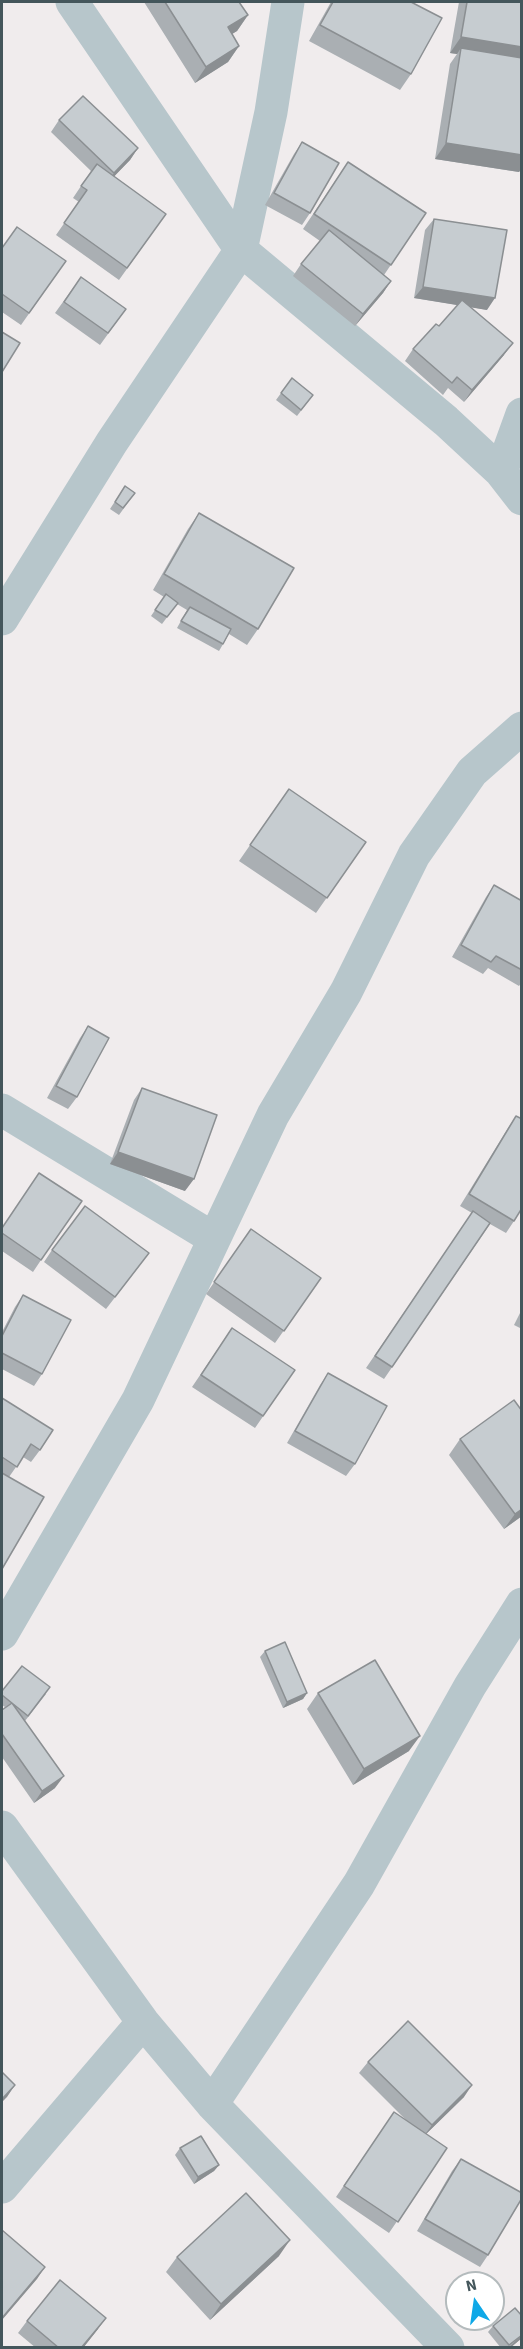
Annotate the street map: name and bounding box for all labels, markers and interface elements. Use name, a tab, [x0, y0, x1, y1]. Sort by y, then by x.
north arrow	[445, 2271, 505, 2331]
text: N	[464, 2273, 479, 2297]

